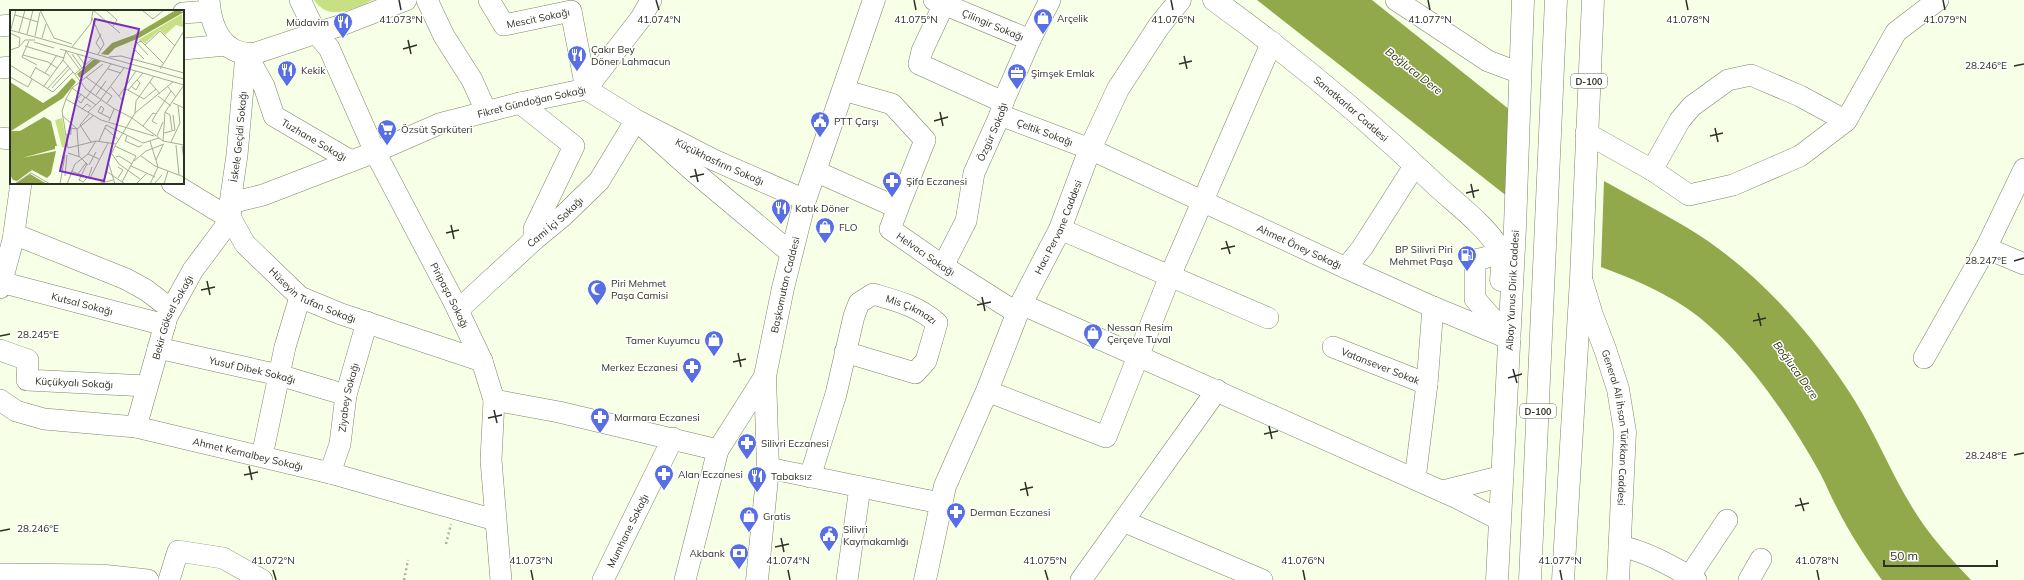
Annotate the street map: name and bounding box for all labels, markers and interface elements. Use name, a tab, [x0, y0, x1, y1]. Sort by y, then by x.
street label: Mescit Sokağı	[505, 5, 571, 31]
street label: Çilingir Sokağı	[960, 6, 1026, 43]
shop icon: Arçelik	[1032, 7, 1054, 35]
inset map	[10, 10, 184, 184]
restaurant icon: Müdavim	[332, 11, 354, 39]
place label: Arçelik	[1057, 12, 1089, 25]
text: 41.073°N	[379, 13, 423, 26]
text: 41.074°N	[637, 13, 681, 26]
text: 41.075°N	[894, 13, 938, 26]
text: 41.076°N	[1151, 13, 1195, 26]
text: 41.077°N	[1408, 13, 1452, 26]
text: 41.078°N	[1666, 13, 1710, 26]
text: 41.079°N	[1923, 13, 1967, 26]
place label: Müdavim	[286, 16, 329, 29]
place label: Çakır Bey Döner Lahmacun	[591, 43, 671, 68]
restaurant icon: Çakır Bey Döner Lahmacun	[566, 44, 588, 72]
water label: Boğluca Dere	[1383, 44, 1445, 98]
restaurant icon: Kekik	[276, 59, 298, 87]
text: 28.246°E	[1965, 59, 2007, 72]
office icon: Şimşek Emlak	[1006, 62, 1028, 90]
place label: Kekik	[301, 64, 326, 77]
place label: Şimşek Emlak	[1031, 67, 1096, 80]
street label: Sanatkarlar Caddesi	[1311, 73, 1391, 144]
road number: D-100	[1571, 74, 1607, 88]
street label: Fikret Gündoğan Sokağı	[476, 83, 587, 120]
street label: İskele Geçidi Sokağı	[227, 91, 249, 183]
street label: Özgür Sokağı	[974, 101, 1009, 163]
public building icon: PTT Çarşı	[809, 110, 831, 138]
street label: Tuzhane Sokağı	[279, 115, 349, 164]
place label: PTT Çarşı	[834, 115, 879, 128]
street label: Çeltik Sokağı	[1015, 115, 1075, 149]
supermarket icon: Özsüt Şarküteri	[376, 118, 398, 146]
place label: Özsüt Şarküteri	[401, 123, 472, 136]
street label: Küçükhasfırın Sokağı	[673, 135, 766, 188]
pharmacy icon: Şifa Eczanesi	[881, 170, 903, 198]
place label: Şifa Eczanesi	[906, 175, 967, 188]
street label: Hacı Pervane Caddesi	[1031, 178, 1084, 276]
street label: Cami İçi Sokağı	[524, 194, 586, 250]
restaurant icon: Katık Döner	[770, 197, 792, 225]
place label: Katık Döner	[795, 202, 849, 215]
shop icon: FLO	[814, 216, 836, 244]
place label: FLO	[839, 221, 858, 234]
street label: Ahmet Öney Sokağı	[1255, 221, 1344, 272]
street label: Helvacı Sokağı	[894, 229, 958, 279]
street label: Albay Yunus Dirik Caddesi	[1502, 230, 1521, 351]
street label: Başkomutan Caddesi	[767, 235, 802, 334]
place label: BP Silivri Piri Mehmet Paşa	[1390, 243, 1453, 268]
fuel station icon: BP Silivri Piri Mehmet Paşa	[1456, 244, 1478, 272]
text: 28.247°E	[1965, 254, 2007, 267]
street label: Piripaşa Sokağı	[428, 260, 472, 330]
street label: Hüseyin Tufan Sokağı	[266, 264, 358, 325]
street label: Bekir Göksel Sokağı	[149, 272, 196, 361]
place label: Piri Mehmet Paşa Camisi	[611, 277, 668, 302]
mosque icon: Piri Mehmet Paşa Camisi	[586, 278, 608, 306]
street label: Kutsal Sokağı	[50, 289, 114, 318]
street label: Mis Çıkmazı	[884, 292, 940, 327]
place label: Nessan Resim Çerçeve Tuval	[1107, 321, 1173, 346]
shop icon: Nessan Resim Çerçeve Tuval	[1082, 322, 1104, 350]
text: 28.245°E	[17, 328, 59, 341]
shop icon: Tamer Kuyumcu	[703, 329, 725, 357]
place label: Tamer Kuyumcu	[626, 334, 700, 347]
water label: Boğluca Dere	[1770, 338, 1822, 402]
street label: Vatansever Sokak	[1339, 344, 1422, 387]
street label: General Ali İhsan Türkkan Caddesi	[1599, 348, 1632, 506]
street label: Yusuf Dibek Sokağı	[207, 353, 297, 386]
pharmacy icon: Merkez Eczanesi	[681, 356, 703, 384]
street label: Ziyabey Sokağı	[335, 361, 361, 433]
place label: Merkez Eczanesi	[602, 361, 678, 374]
street label: Küçükyalı Sokağı	[35, 374, 113, 391]
road number: D-100	[1520, 404, 1556, 418]
pharmacy icon: Marmara Eczanesi	[589, 406, 611, 434]
place label: Marmara Eczanesi	[614, 411, 700, 424]
pharmacy icon: Silivri Eczanesi	[736, 432, 758, 460]
street label: Ahmet Kemalbey Sokağı	[191, 434, 305, 473]
place label: Silivri Eczanesi	[761, 437, 829, 450]
text: 28.248°E	[1965, 449, 2007, 462]
pharmacy icon: Alan Eczanesi	[653, 463, 675, 491]
restaurant icon: Tabaksız	[746, 465, 768, 493]
place label: Alan Eczanesi	[678, 468, 743, 481]
place label: Tabaksız	[771, 470, 812, 483]
street label: Mumhane Sokağı	[604, 492, 651, 570]
pharmacy icon: Derman Eczanesi	[945, 501, 967, 529]
shop icon: Gratis	[738, 505, 760, 533]
place label: Derman Eczanesi	[970, 506, 1050, 519]
place label: Gratis	[763, 510, 791, 523]
text: 28.246°E	[17, 522, 59, 535]
place label: Silivri Kaymakamlığı	[843, 523, 908, 548]
public building icon: Silivri Kaymakamlığı	[818, 524, 840, 552]
bank icon: Akbank	[728, 542, 750, 570]
scale bar	[1884, 542, 1997, 568]
place label: Akbank	[689, 547, 726, 560]
text: 50 m	[1890, 548, 1918, 563]
text: 41.072°N	[251, 554, 295, 567]
text: 41.073°N	[509, 554, 553, 567]
text: 41.074°N	[766, 554, 810, 567]
text: 41.075°N	[1023, 554, 1067, 567]
text: 41.076°N	[1281, 554, 1325, 567]
text: 41.077°N	[1538, 554, 1582, 567]
text: 41.078°N	[1795, 554, 1839, 567]

